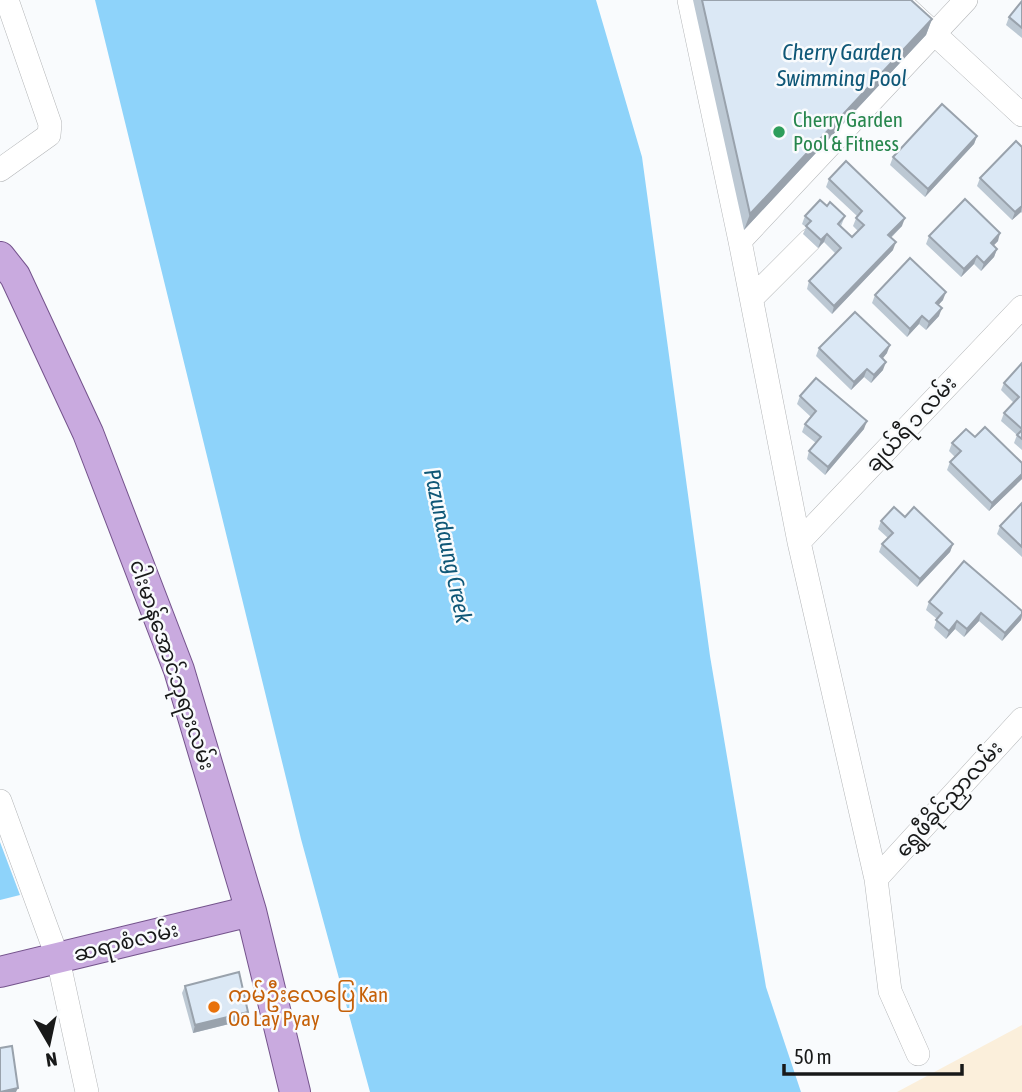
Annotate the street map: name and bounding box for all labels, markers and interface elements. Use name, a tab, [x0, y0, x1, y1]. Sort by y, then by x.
water label: Cherry Garden Swimming Pool	[776, 39, 907, 91]
place label: Cherry Garden Pool & Fitness	[793, 107, 903, 155]
marker: Cherry Garden Pool & Fitness	[771, 124, 787, 140]
street label: ချယ်ရီ ၁ လမ်း	[858, 369, 966, 481]
water label: Pazundaung Creek	[419, 466, 477, 626]
street label: ငါးမာန်အောင်ဘုရားလမ်း	[120, 555, 223, 775]
street label: ရွှေဖီခိုင်ညှာလမ်း	[888, 734, 1011, 865]
street label: ဆရာစံလမ်း	[70, 914, 182, 971]
place label: ကမ်ဦးလေပြေ Kan Oo Lay Pyay	[228, 979, 388, 1030]
marker: ကမ်ဦးလေပြေ Kan Oo Lay Pyay	[206, 999, 222, 1015]
north arrow	[14, 1008, 84, 1078]
scale bar	[784, 1032, 962, 1076]
text: 50 m	[794, 1044, 832, 1068]
text: N	[44, 1048, 59, 1072]

